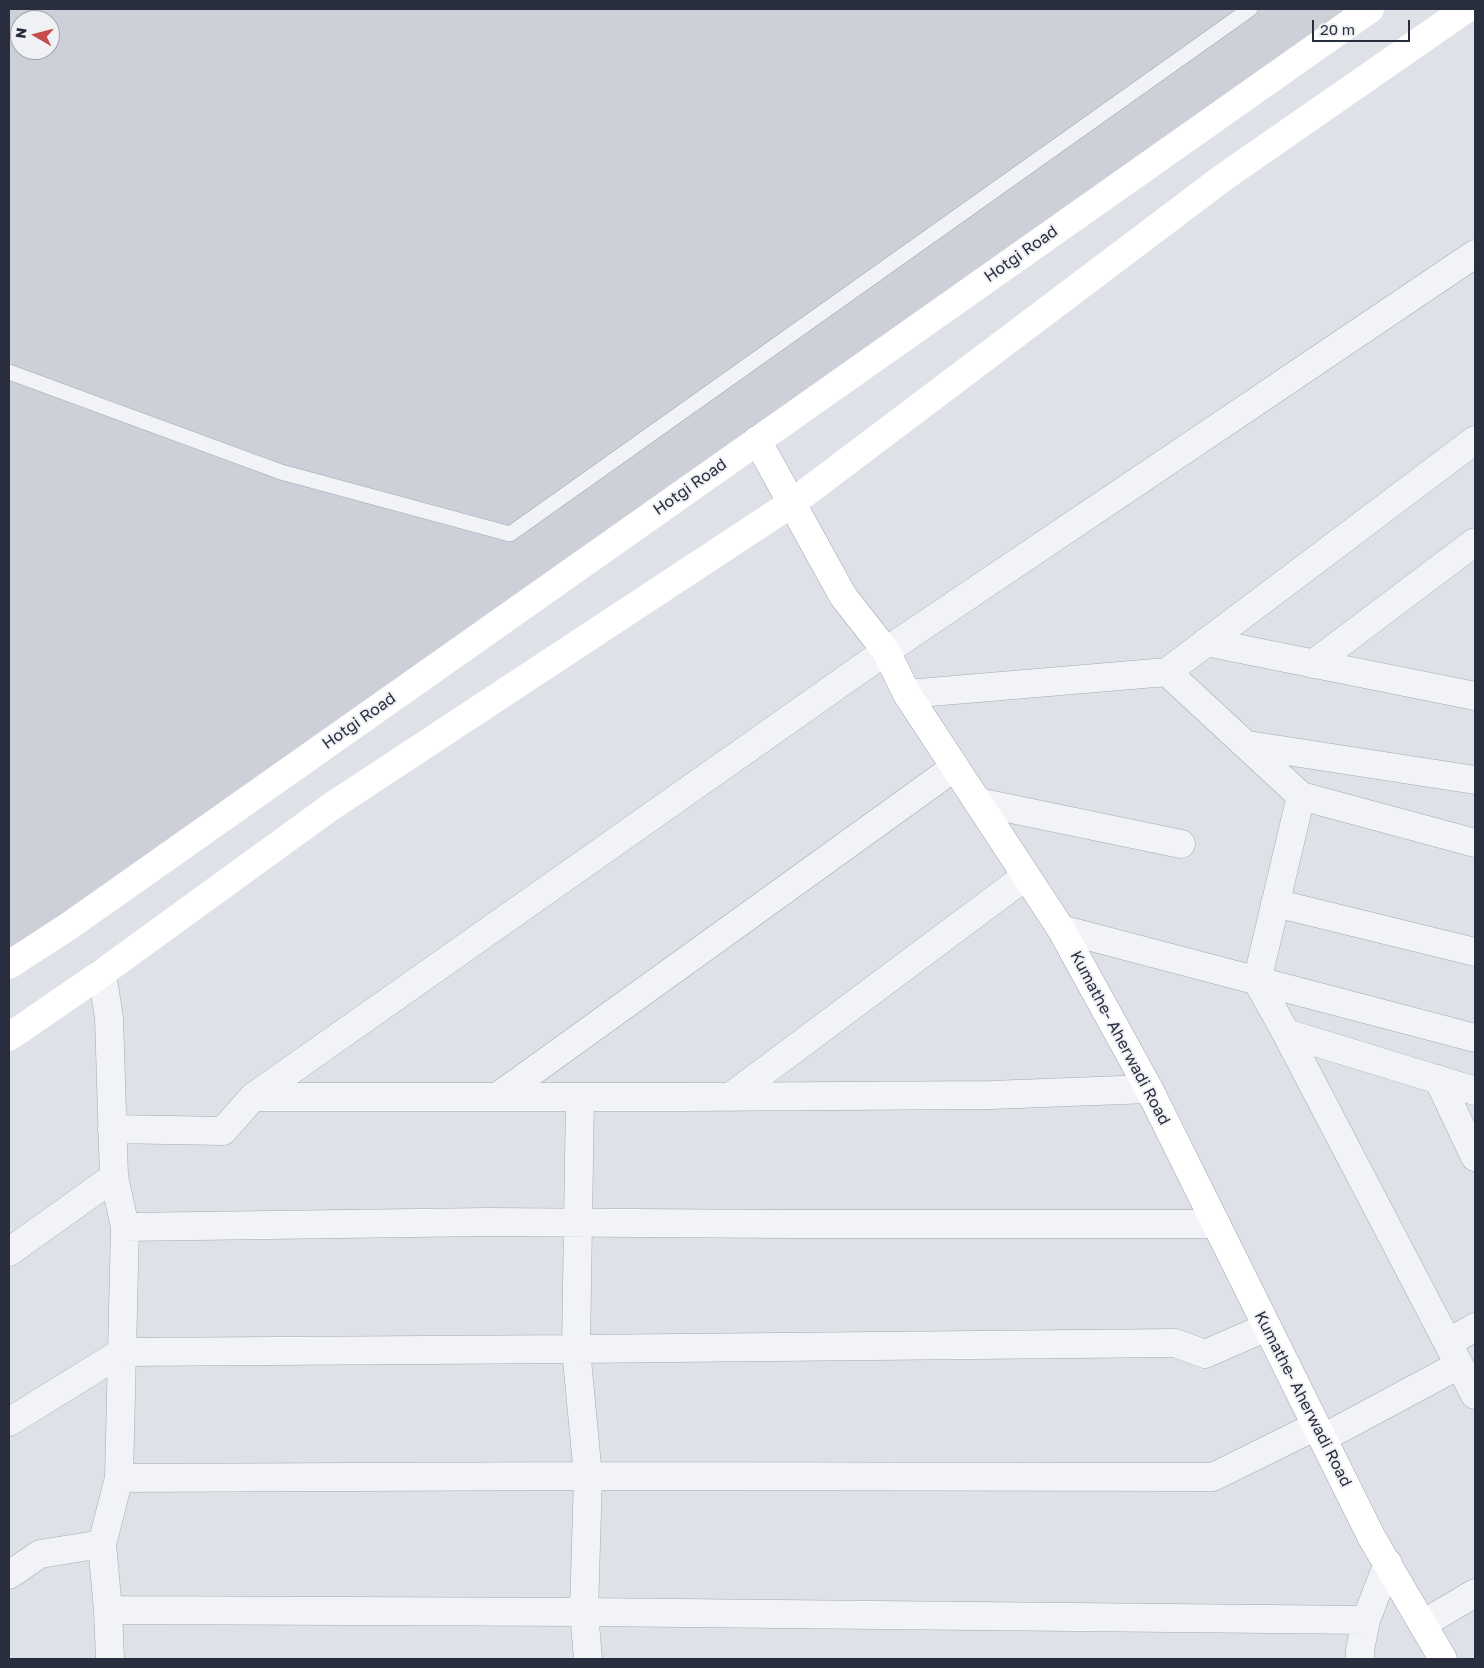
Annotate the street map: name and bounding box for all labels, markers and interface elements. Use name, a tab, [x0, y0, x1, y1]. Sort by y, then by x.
north arrow	[10, 10, 60, 60]
scale bar	[1314, 10, 1412, 42]
text: 20 m	[1320, 20, 1355, 38]
text: N	[11, 27, 30, 39]
street label: Hotgi Road	[980, 222, 1062, 286]
street label: Hotgi Road	[649, 455, 731, 519]
street label: Hotgi Road	[318, 689, 400, 753]
street label: Kumathe- Aherwadi Road	[1066, 948, 1174, 1128]
street label: Kumathe- Aherwadi Road	[1250, 1308, 1356, 1490]

